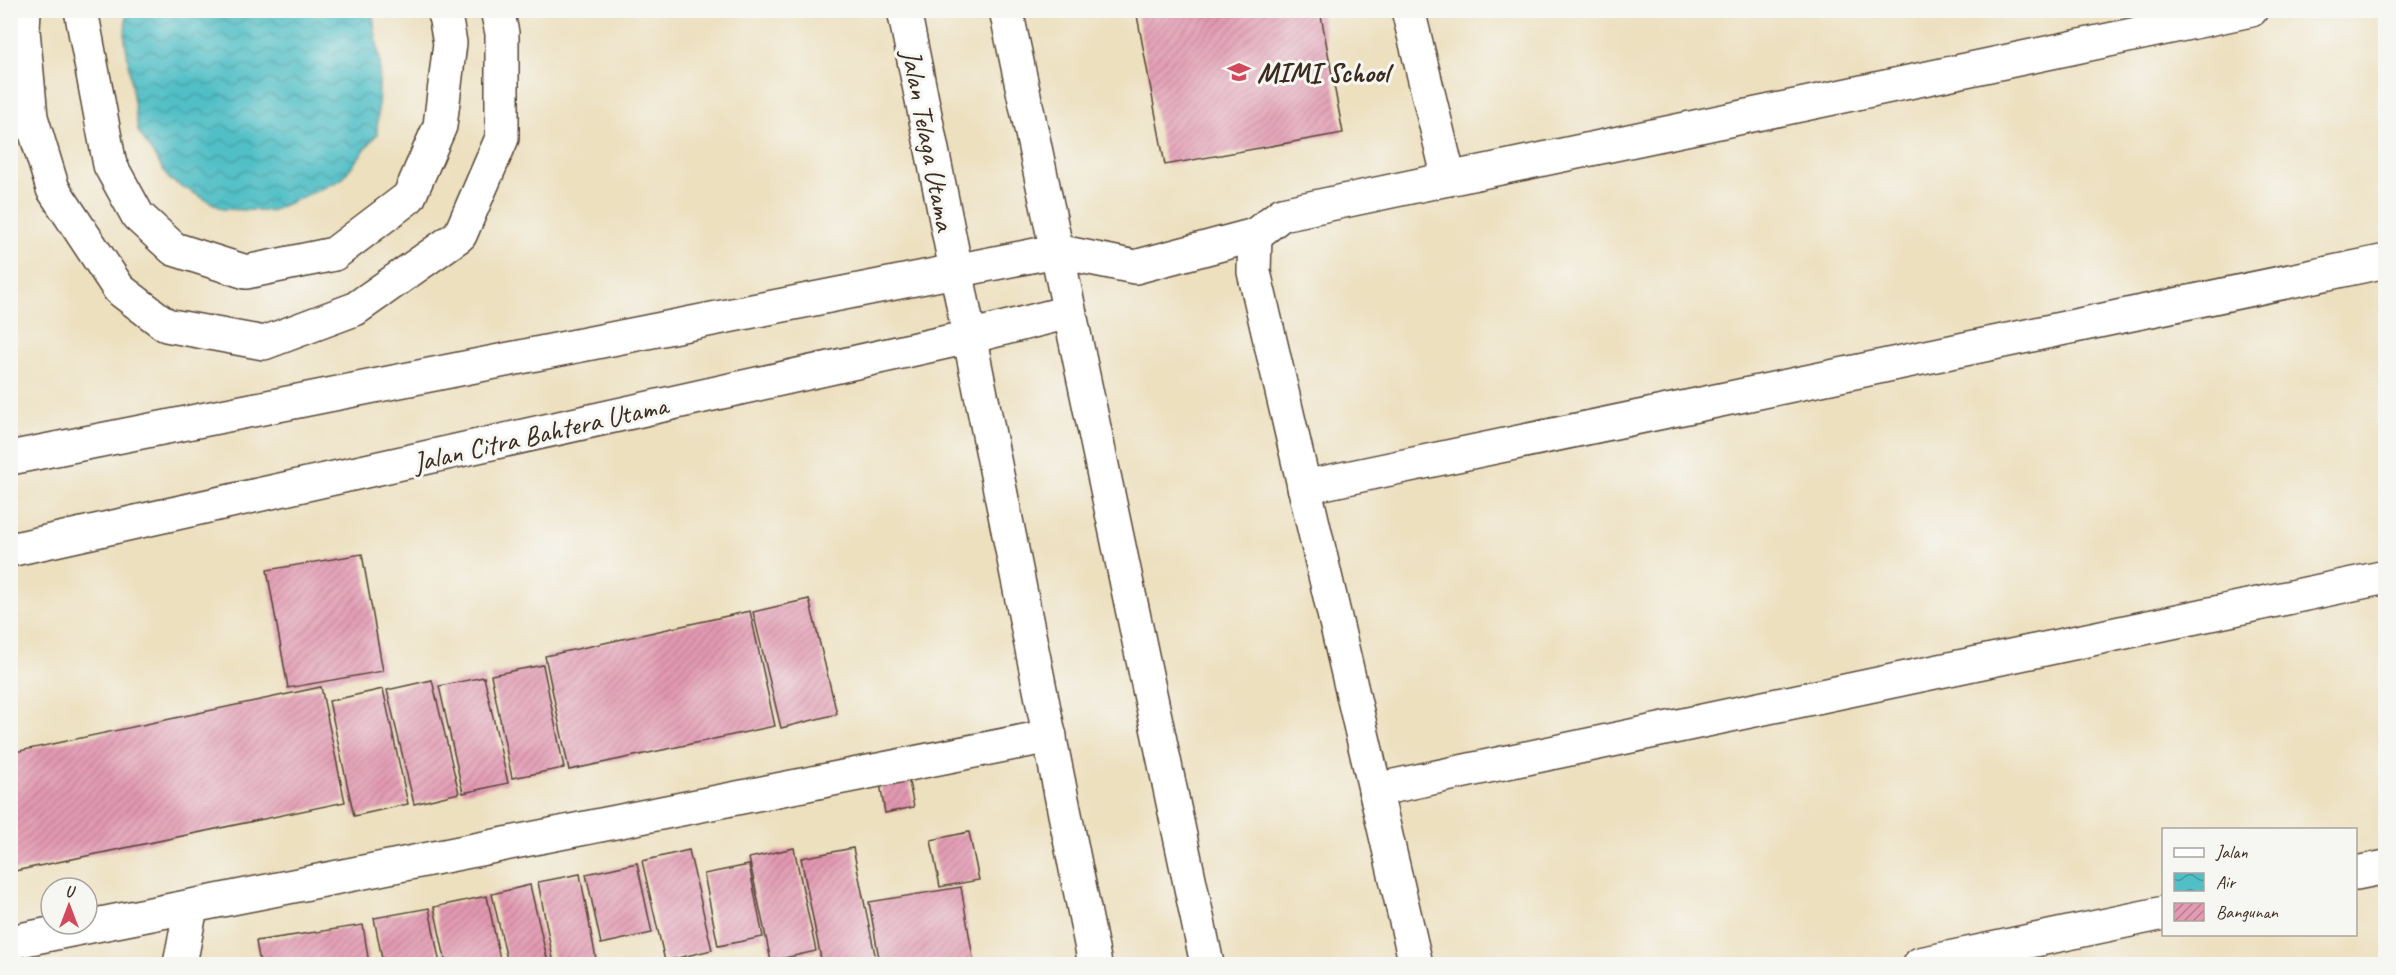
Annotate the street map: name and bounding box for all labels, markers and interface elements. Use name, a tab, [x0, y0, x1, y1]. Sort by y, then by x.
street label: Jalan Telaga Utama	[893, 45, 964, 235]
place label: MIMI School	[1257, 55, 1394, 90]
school or university icon: MIMI School	[1226, 59, 1252, 85]
street label: Jalan Citra Bahtera Utama	[408, 387, 673, 480]
legend	[2162, 828, 2357, 936]
text: Jalan	[2215, 841, 2248, 863]
text: Air	[2216, 871, 2237, 893]
north arrow	[39, 876, 99, 936]
text: U	[65, 882, 76, 902]
text: Bangunan	[2216, 901, 2279, 923]

